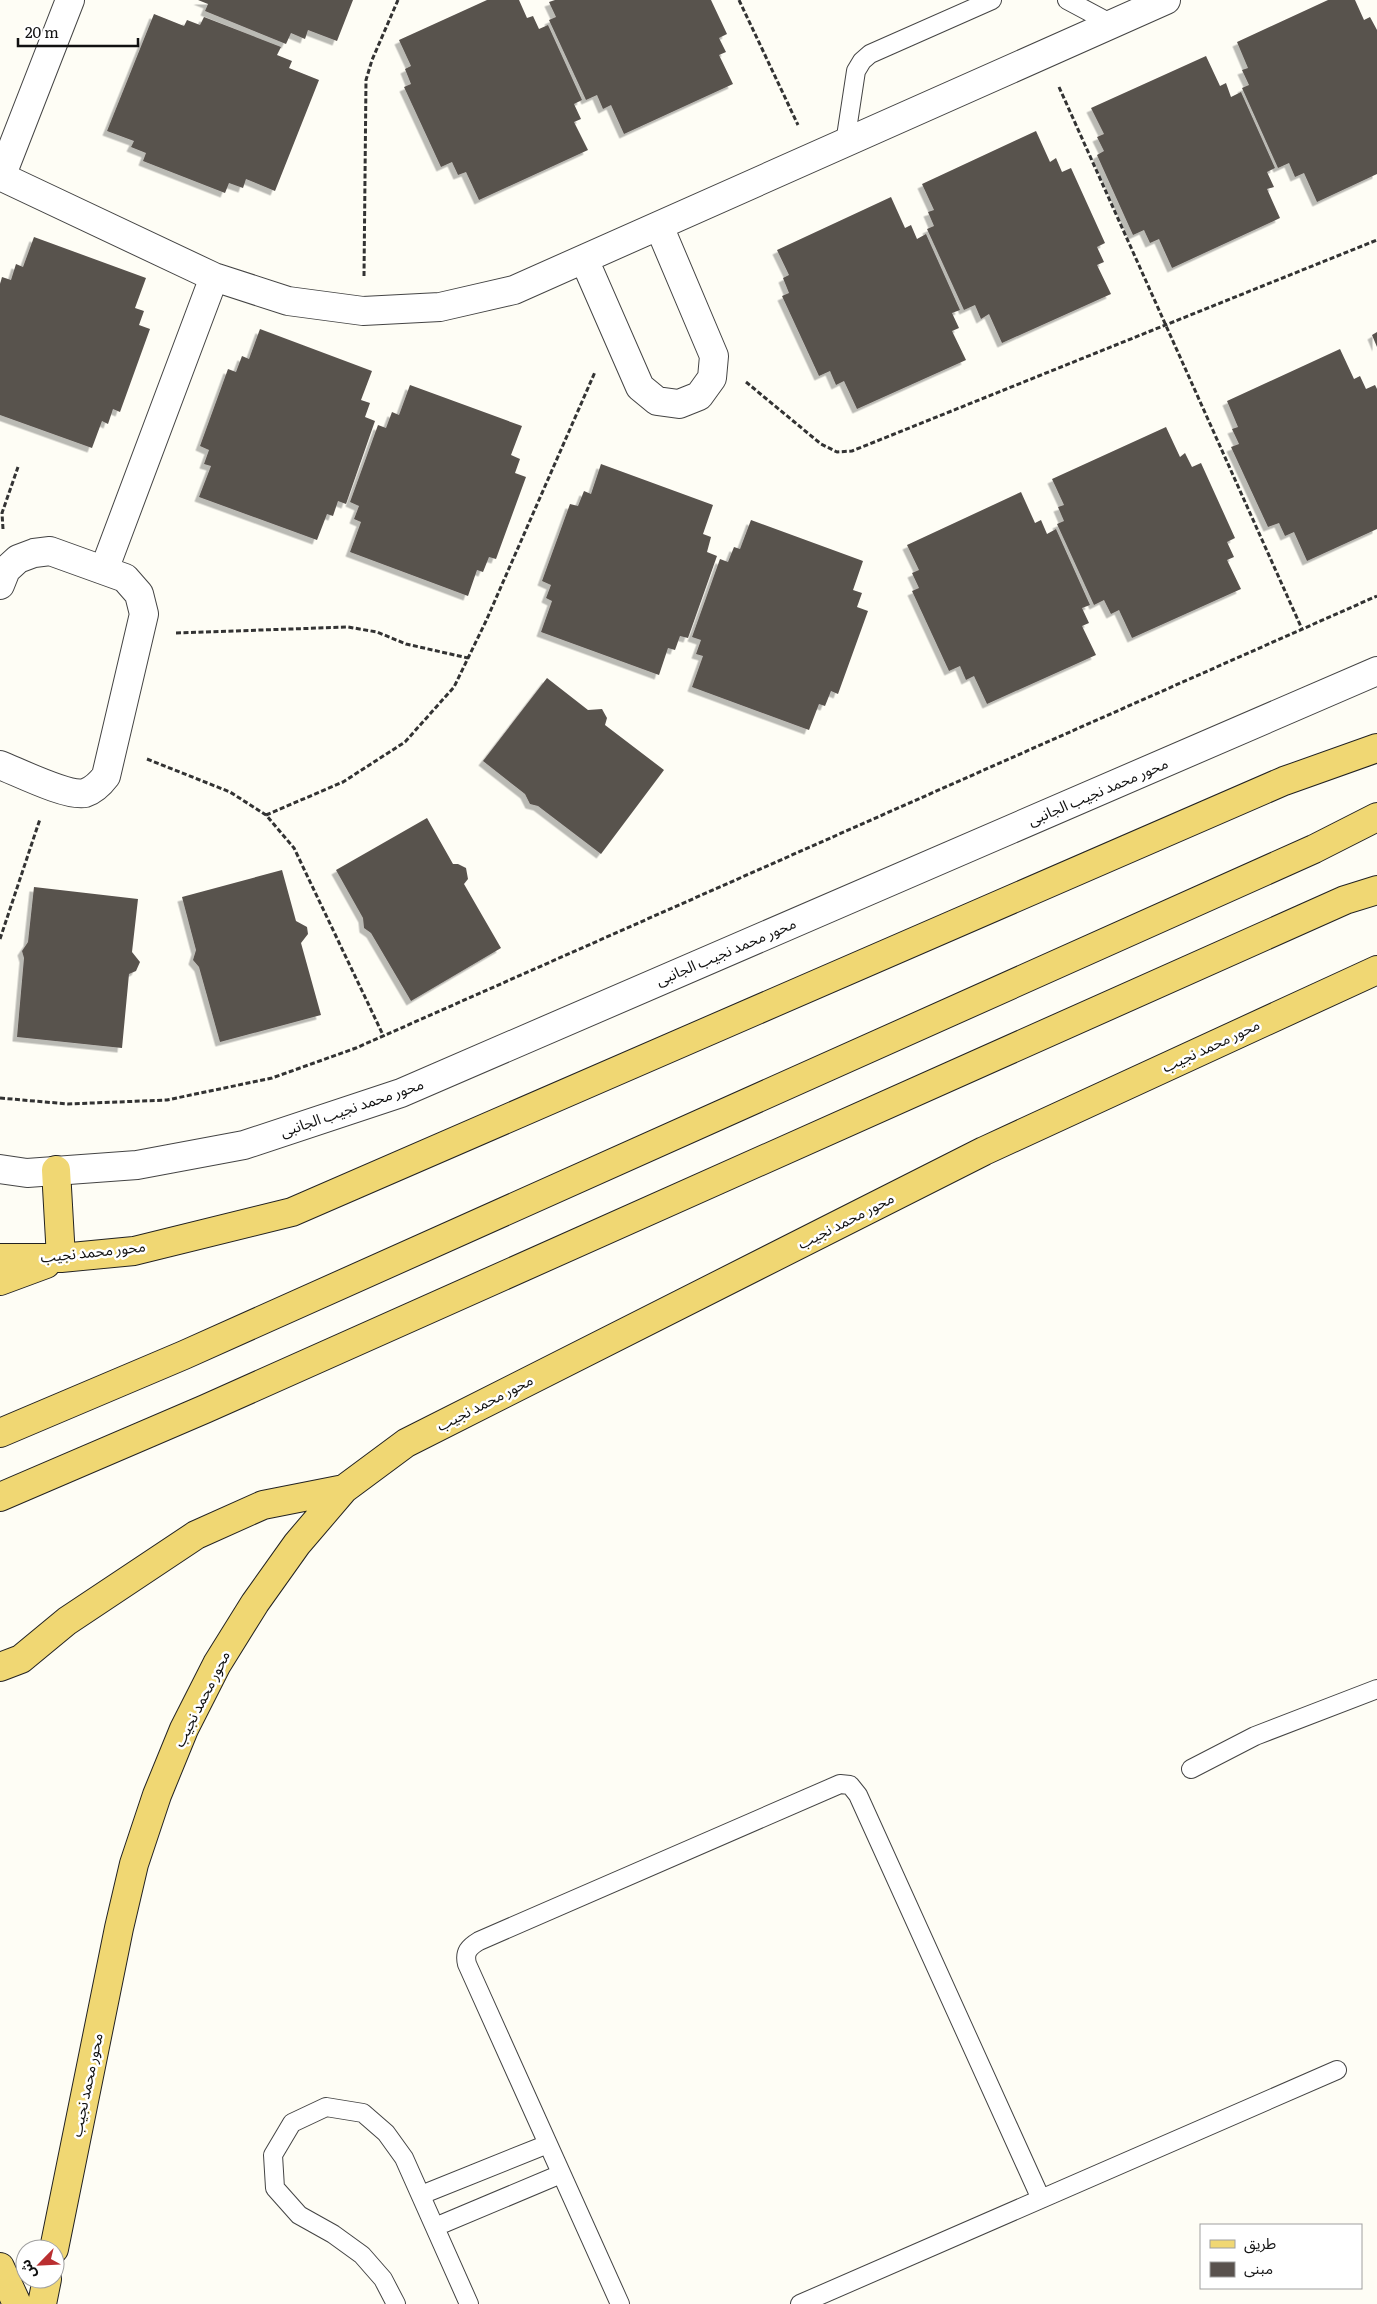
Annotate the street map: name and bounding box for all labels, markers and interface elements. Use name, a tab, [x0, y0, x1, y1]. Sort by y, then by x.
scale bar	[18, 15, 138, 47]
text: 20 m	[25, 20, 59, 43]
street label: محور محمد نجيب الجانبى	[1024, 751, 1171, 831]
street label: محور محمد نجيب الجانبى	[652, 911, 799, 991]
street label: محور محمد نجيب	[1158, 1012, 1263, 1077]
street label: محور محمد نجيب الجانبى	[277, 1071, 426, 1142]
street label: محور محمد نجيب	[793, 1185, 898, 1254]
street label: محور محمد نجيب	[39, 1234, 147, 1267]
street label: محور محمد نجيب	[432, 1367, 537, 1436]
street label: محور محمد نجيب	[166, 1646, 235, 1751]
street label: محور محمد نجيب	[63, 2031, 108, 2139]
legend	[1200, 2224, 1362, 2289]
text: طريق	[1244, 2231, 1276, 2254]
north arrow	[15, 2239, 65, 2289]
text: مبنى	[1244, 2256, 1273, 2279]
text: ش	[14, 2257, 40, 2283]

